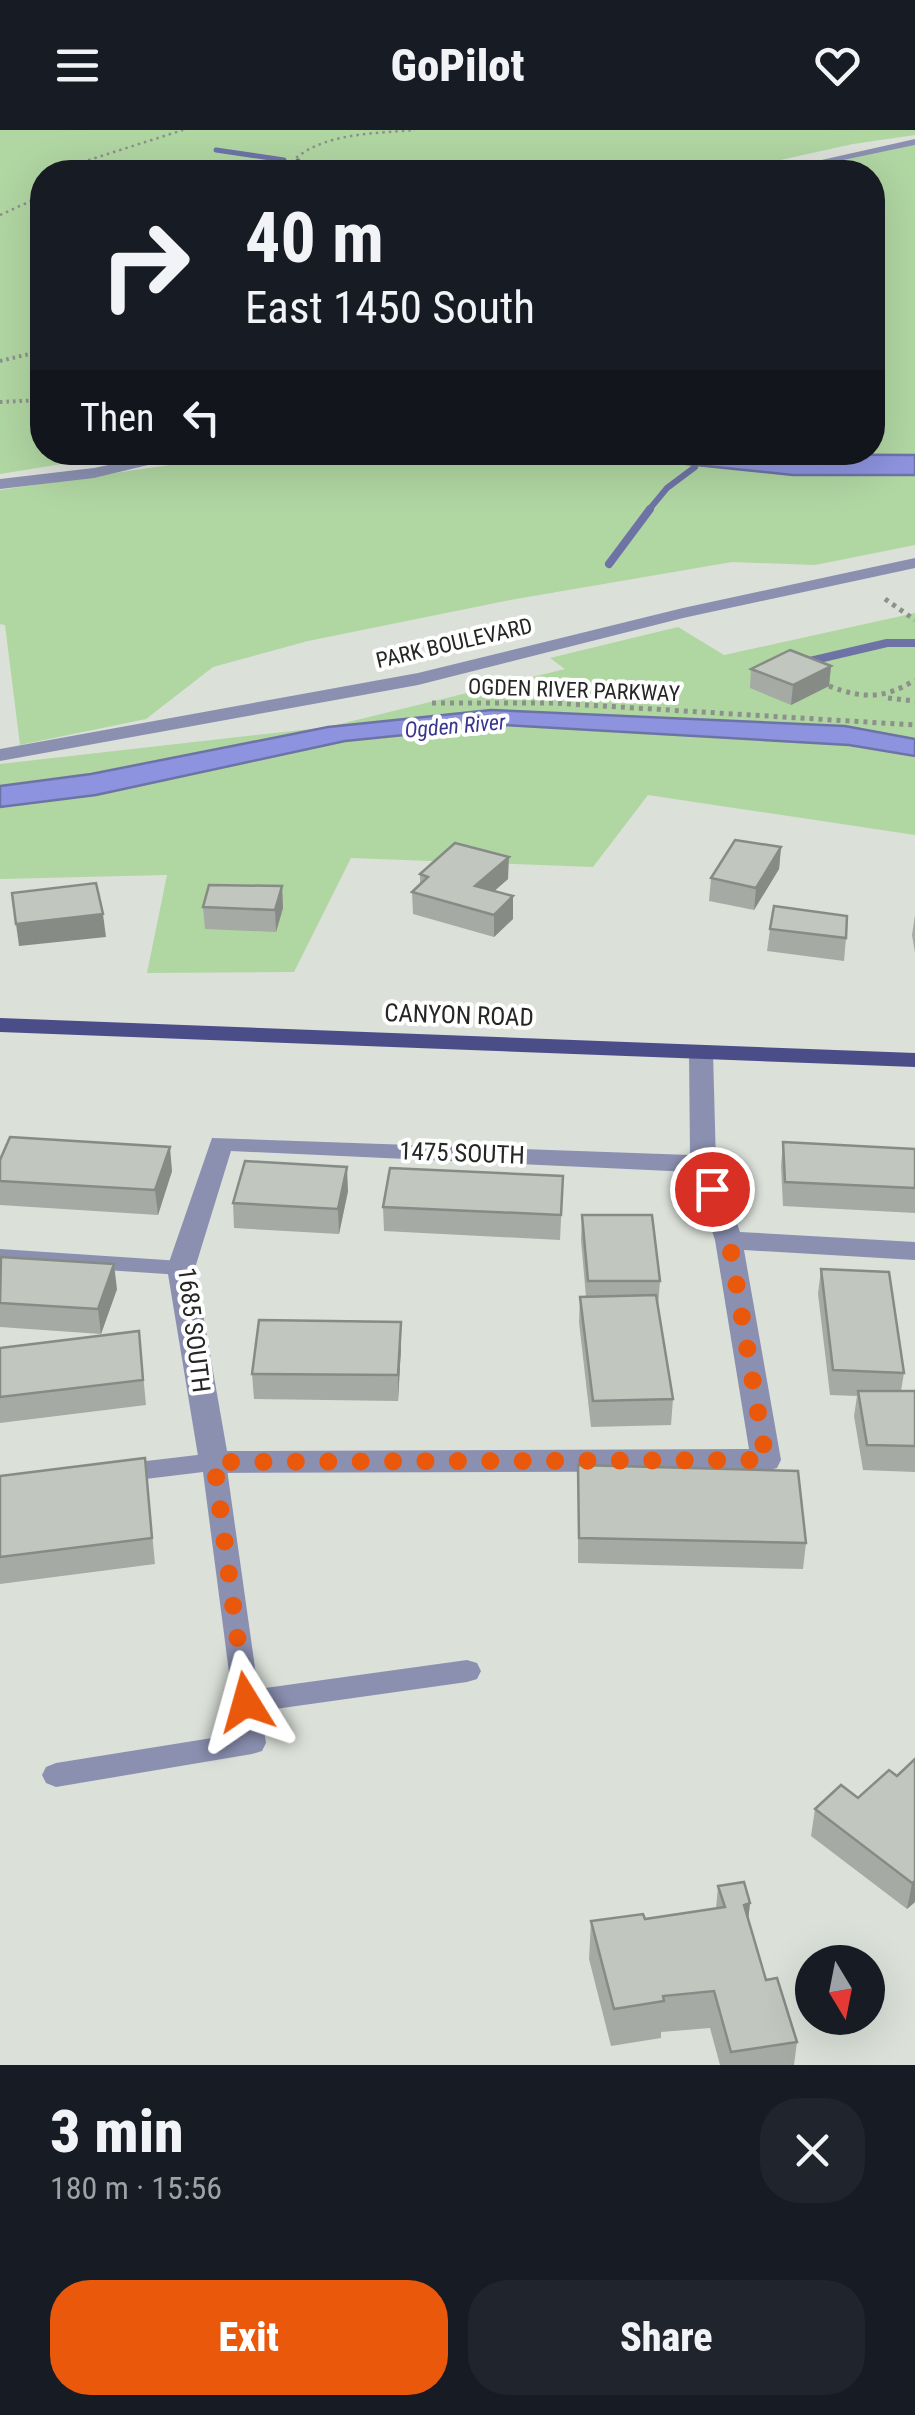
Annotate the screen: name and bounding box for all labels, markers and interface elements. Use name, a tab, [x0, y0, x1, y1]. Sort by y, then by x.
icon: menu	[50, 38, 105, 93]
icon: heart	[810, 38, 865, 93]
text: GoPilot	[391, 39, 524, 92]
text: 40 m	[245, 197, 384, 279]
icon: right	[80, 200, 210, 330]
text: East 1450 South	[245, 281, 535, 334]
icon: left	[174, 390, 229, 445]
text: Then	[80, 396, 154, 440]
street label: PARK BOULEVARD	[373, 613, 535, 673]
street label: OGDEN RIVER PARKWAY	[468, 674, 681, 706]
water label: Ogden River	[404, 709, 507, 743]
street label: CANYON ROAD	[384, 998, 534, 1032]
street label: 1475 SOUTH	[399, 1136, 525, 1170]
pin	[670, 1147, 755, 1232]
icon: arrive	[685, 1162, 740, 1217]
street label: 1685 SOUTH	[172, 1266, 216, 1394]
position arrow	[194, 1650, 298, 1754]
north arrow	[795, 1945, 885, 2035]
map controls	[795, 1945, 885, 2035]
text: 3 min	[50, 2096, 184, 2167]
button: close	[760, 2098, 865, 2203]
text: 180 m · 15:56	[50, 2169, 222, 2207]
button: Exit	[50, 2280, 448, 2395]
button: Share	[468, 2280, 865, 2395]

